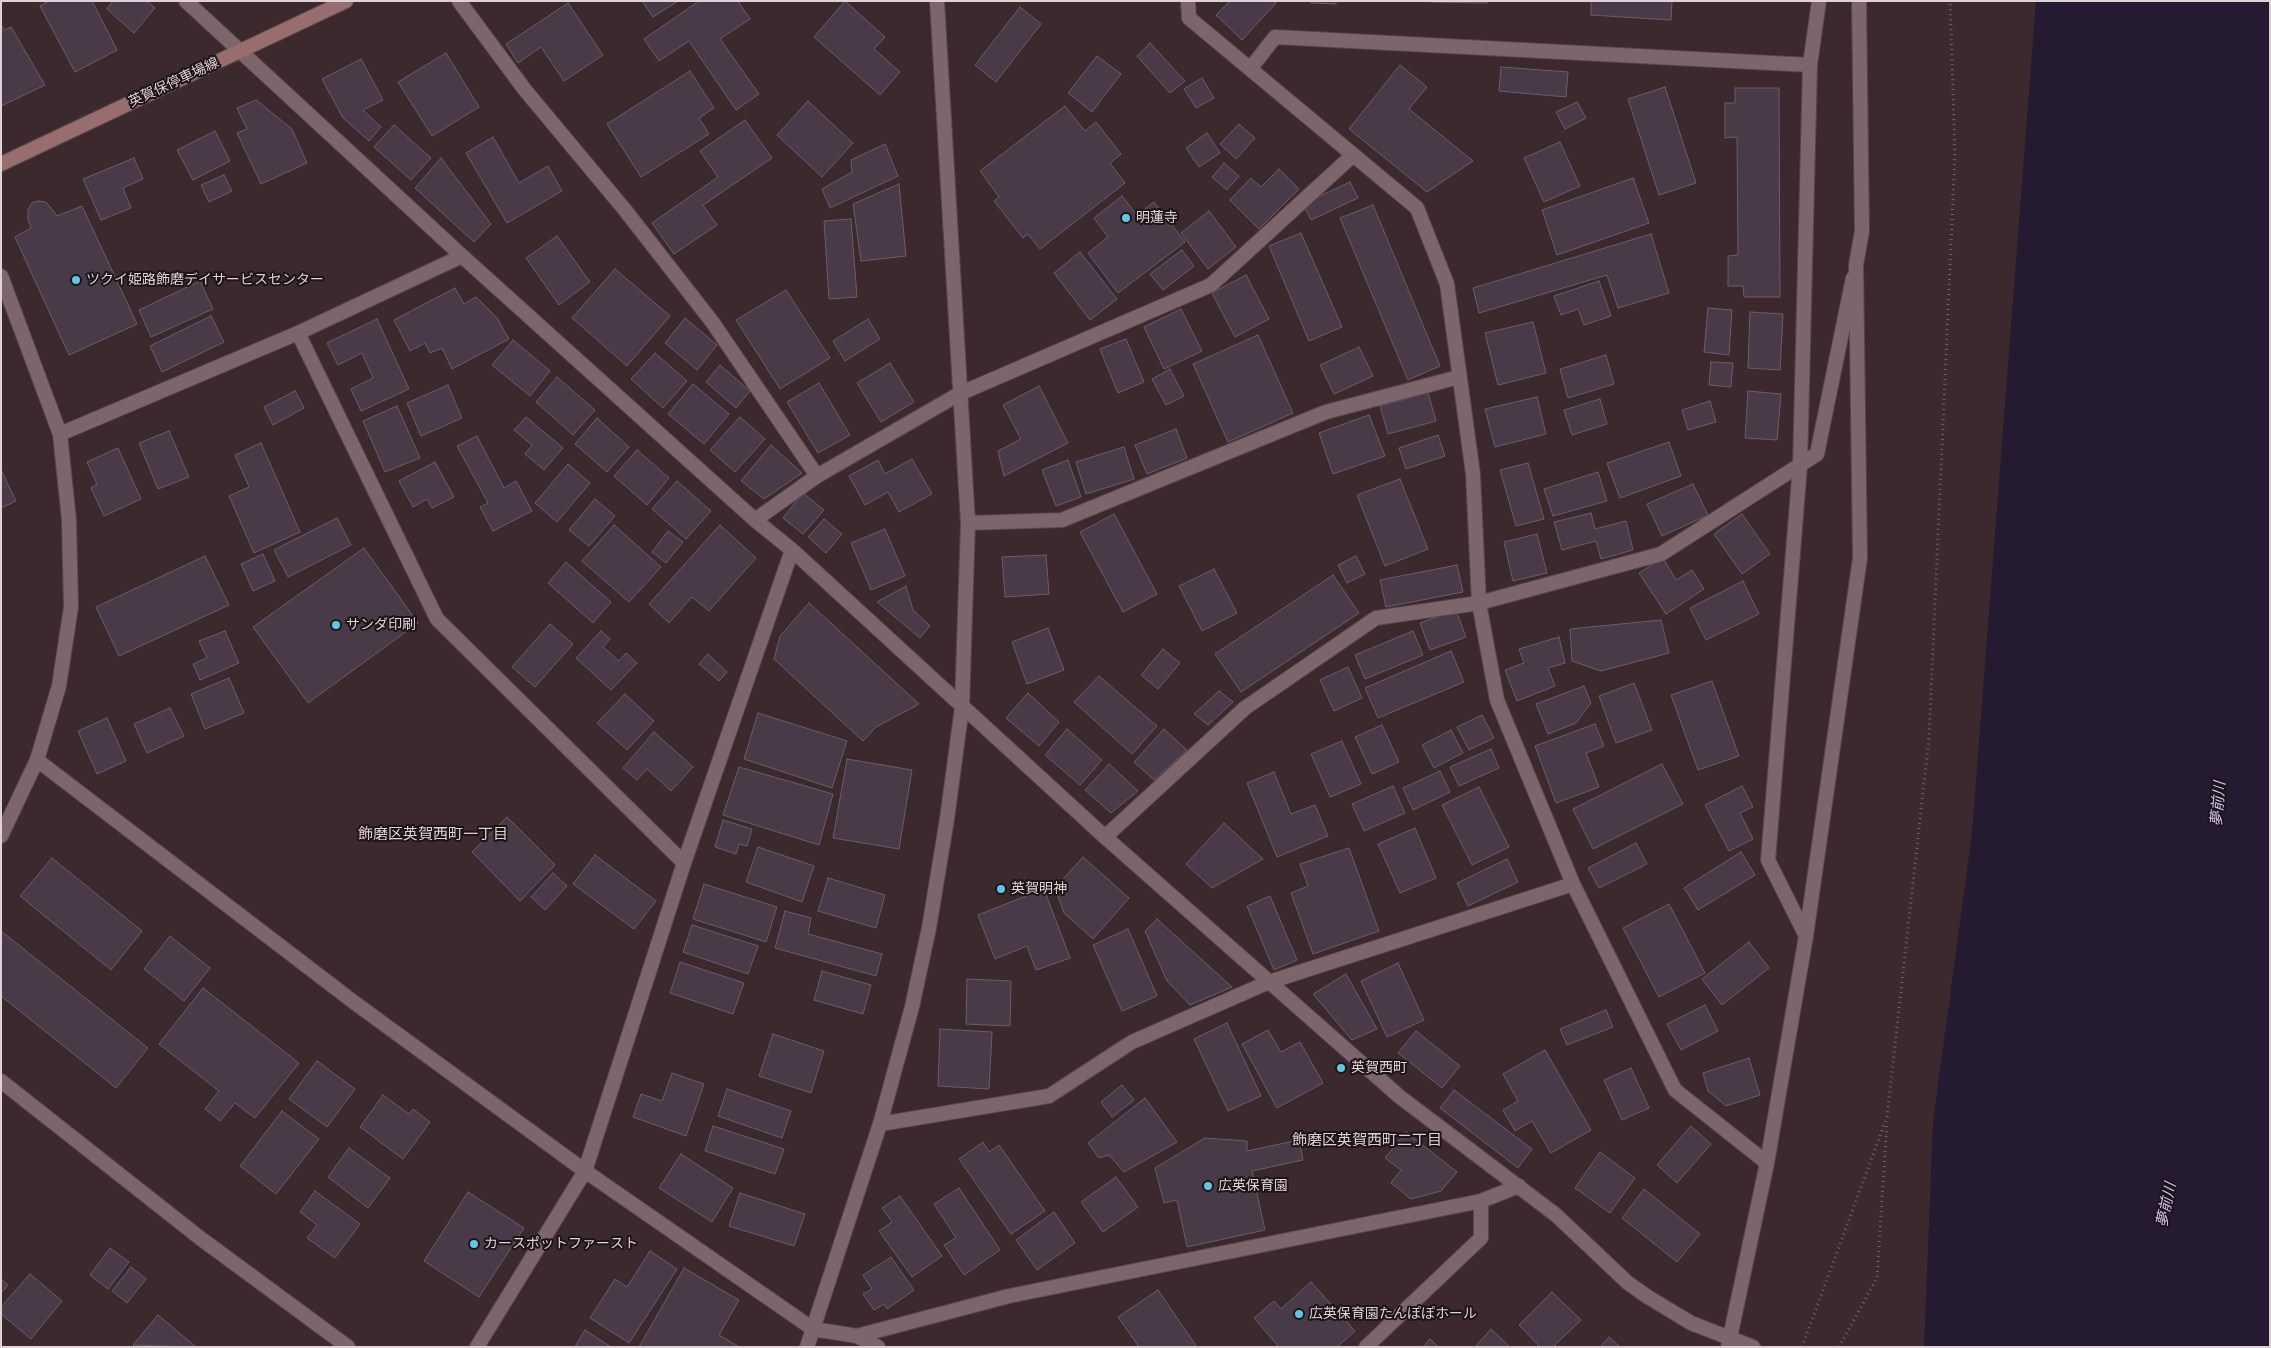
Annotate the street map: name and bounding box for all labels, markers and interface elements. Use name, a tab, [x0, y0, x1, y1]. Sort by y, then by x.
street label: 英賀保停車場線	[126, 55, 222, 111]
place label: 明蓮寺	[1136, 210, 1178, 226]
marker: 明蓮寺	[1120, 212, 1132, 224]
place label: ツクイ姫路飾磨デイサービスセンター	[86, 272, 324, 288]
marker: ツクイ姫路飾磨デイサービスセンター	[70, 274, 82, 286]
place label: サンダ印刷	[346, 617, 416, 633]
marker: サンダ印刷	[330, 619, 342, 631]
water label: 夢前川	[2208, 781, 2230, 827]
district label: 飾磨区英賀西町一丁目	[358, 826, 508, 844]
place label: 英賀明神	[1011, 881, 1067, 897]
marker: 英賀明神	[995, 883, 1007, 895]
place label: 英賀西町	[1351, 1060, 1407, 1076]
marker: 英賀西町	[1335, 1062, 1347, 1074]
district label: 飾磨区英賀西町二丁目	[1292, 1132, 1442, 1150]
place label: 広英保育園	[1218, 1178, 1288, 1194]
marker: 広英保育園	[1202, 1180, 1214, 1192]
water label: 夢前川	[2154, 1181, 2180, 1229]
place label: カースポットファースト	[484, 1236, 638, 1252]
marker: カースポットファースト	[468, 1238, 480, 1250]
place label: 広英保育園たんぽぽホール	[1309, 1306, 1477, 1322]
marker: 広英保育園たんぽぽホール	[1293, 1308, 1305, 1320]

